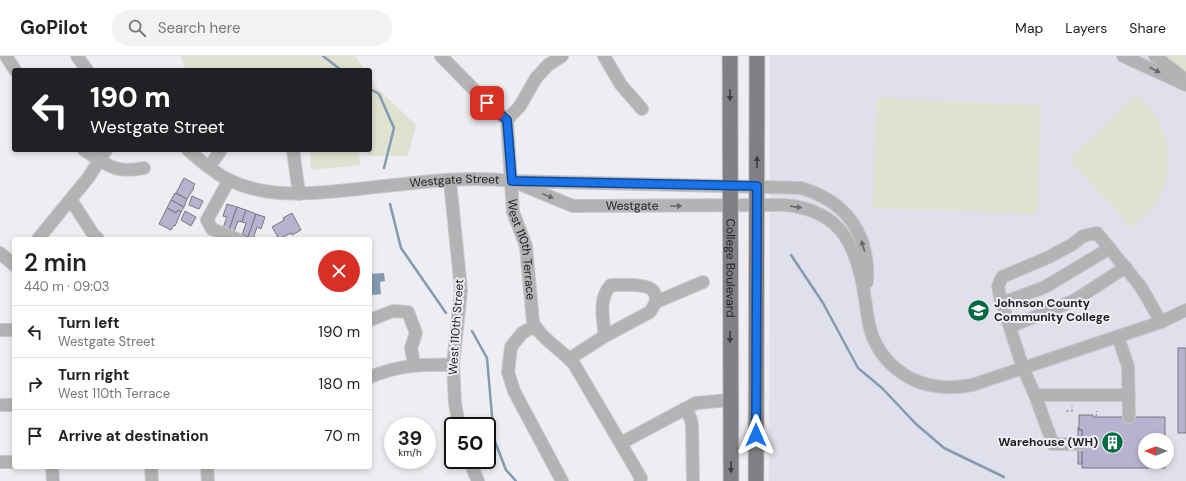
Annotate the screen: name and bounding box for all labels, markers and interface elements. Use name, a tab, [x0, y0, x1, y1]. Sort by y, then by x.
search box	[112, 10, 392, 46]
text: GoPilot	[20, 15, 88, 40]
icon: search	[126, 17, 148, 39]
text: Search here	[158, 18, 241, 38]
text: Map	[1015, 19, 1043, 37]
text: Layers	[1065, 19, 1107, 37]
text: Share	[1129, 19, 1166, 37]
one-way arrow	[1149, 67, 1161, 73]
text: 190 m	[90, 79, 171, 116]
icon: left	[24, 84, 76, 136]
pin	[470, 86, 504, 120]
one-way arrow	[727, 89, 733, 102]
icon: arrive	[476, 92, 498, 114]
text: Westgate Street	[90, 115, 225, 139]
one-way arrow	[754, 155, 760, 168]
street label: Westgate Street	[409, 171, 500, 191]
one-way arrow	[542, 193, 554, 199]
street label: West 110th Terrace	[504, 198, 539, 301]
street label: Westgate	[606, 198, 659, 214]
one-way arrow	[670, 203, 683, 209]
one-way arrow	[790, 204, 802, 210]
street label: College Boulevard	[722, 218, 739, 318]
one-way arrow	[860, 240, 866, 252]
text: 2 min	[24, 247, 87, 278]
button: close	[318, 250, 360, 292]
text: 440 m · 09:03	[24, 278, 109, 295]
street label: West 110th Street	[445, 278, 467, 375]
place label: Johnson County Community College	[994, 295, 1110, 325]
school or university icon: Johnson County Community College	[965, 297, 991, 323]
text: Turn left	[58, 313, 119, 333]
icon: left	[24, 321, 46, 343]
text: 190 m	[318, 322, 360, 342]
one-way arrow	[727, 331, 733, 344]
text: Westgate Street	[58, 333, 155, 350]
text: Turn right	[58, 365, 129, 385]
icon: right	[24, 373, 46, 395]
text: 180 m	[319, 374, 360, 394]
text: West 110th Terrace	[58, 385, 170, 402]
position arrow	[735, 414, 777, 456]
speed limit sign: 50	[444, 417, 496, 469]
icon: arrive	[24, 425, 46, 447]
text: 39	[398, 425, 422, 451]
text: Arrive at destination	[58, 426, 209, 446]
text: 70 m	[325, 426, 360, 446]
building icon: Warehouse (WH)	[1100, 429, 1126, 455]
north arrow	[1138, 433, 1174, 469]
map controls	[1138, 433, 1174, 469]
place label: Warehouse (WH)	[998, 434, 1098, 450]
text: km/h	[398, 446, 422, 459]
one-way arrow	[728, 461, 734, 474]

